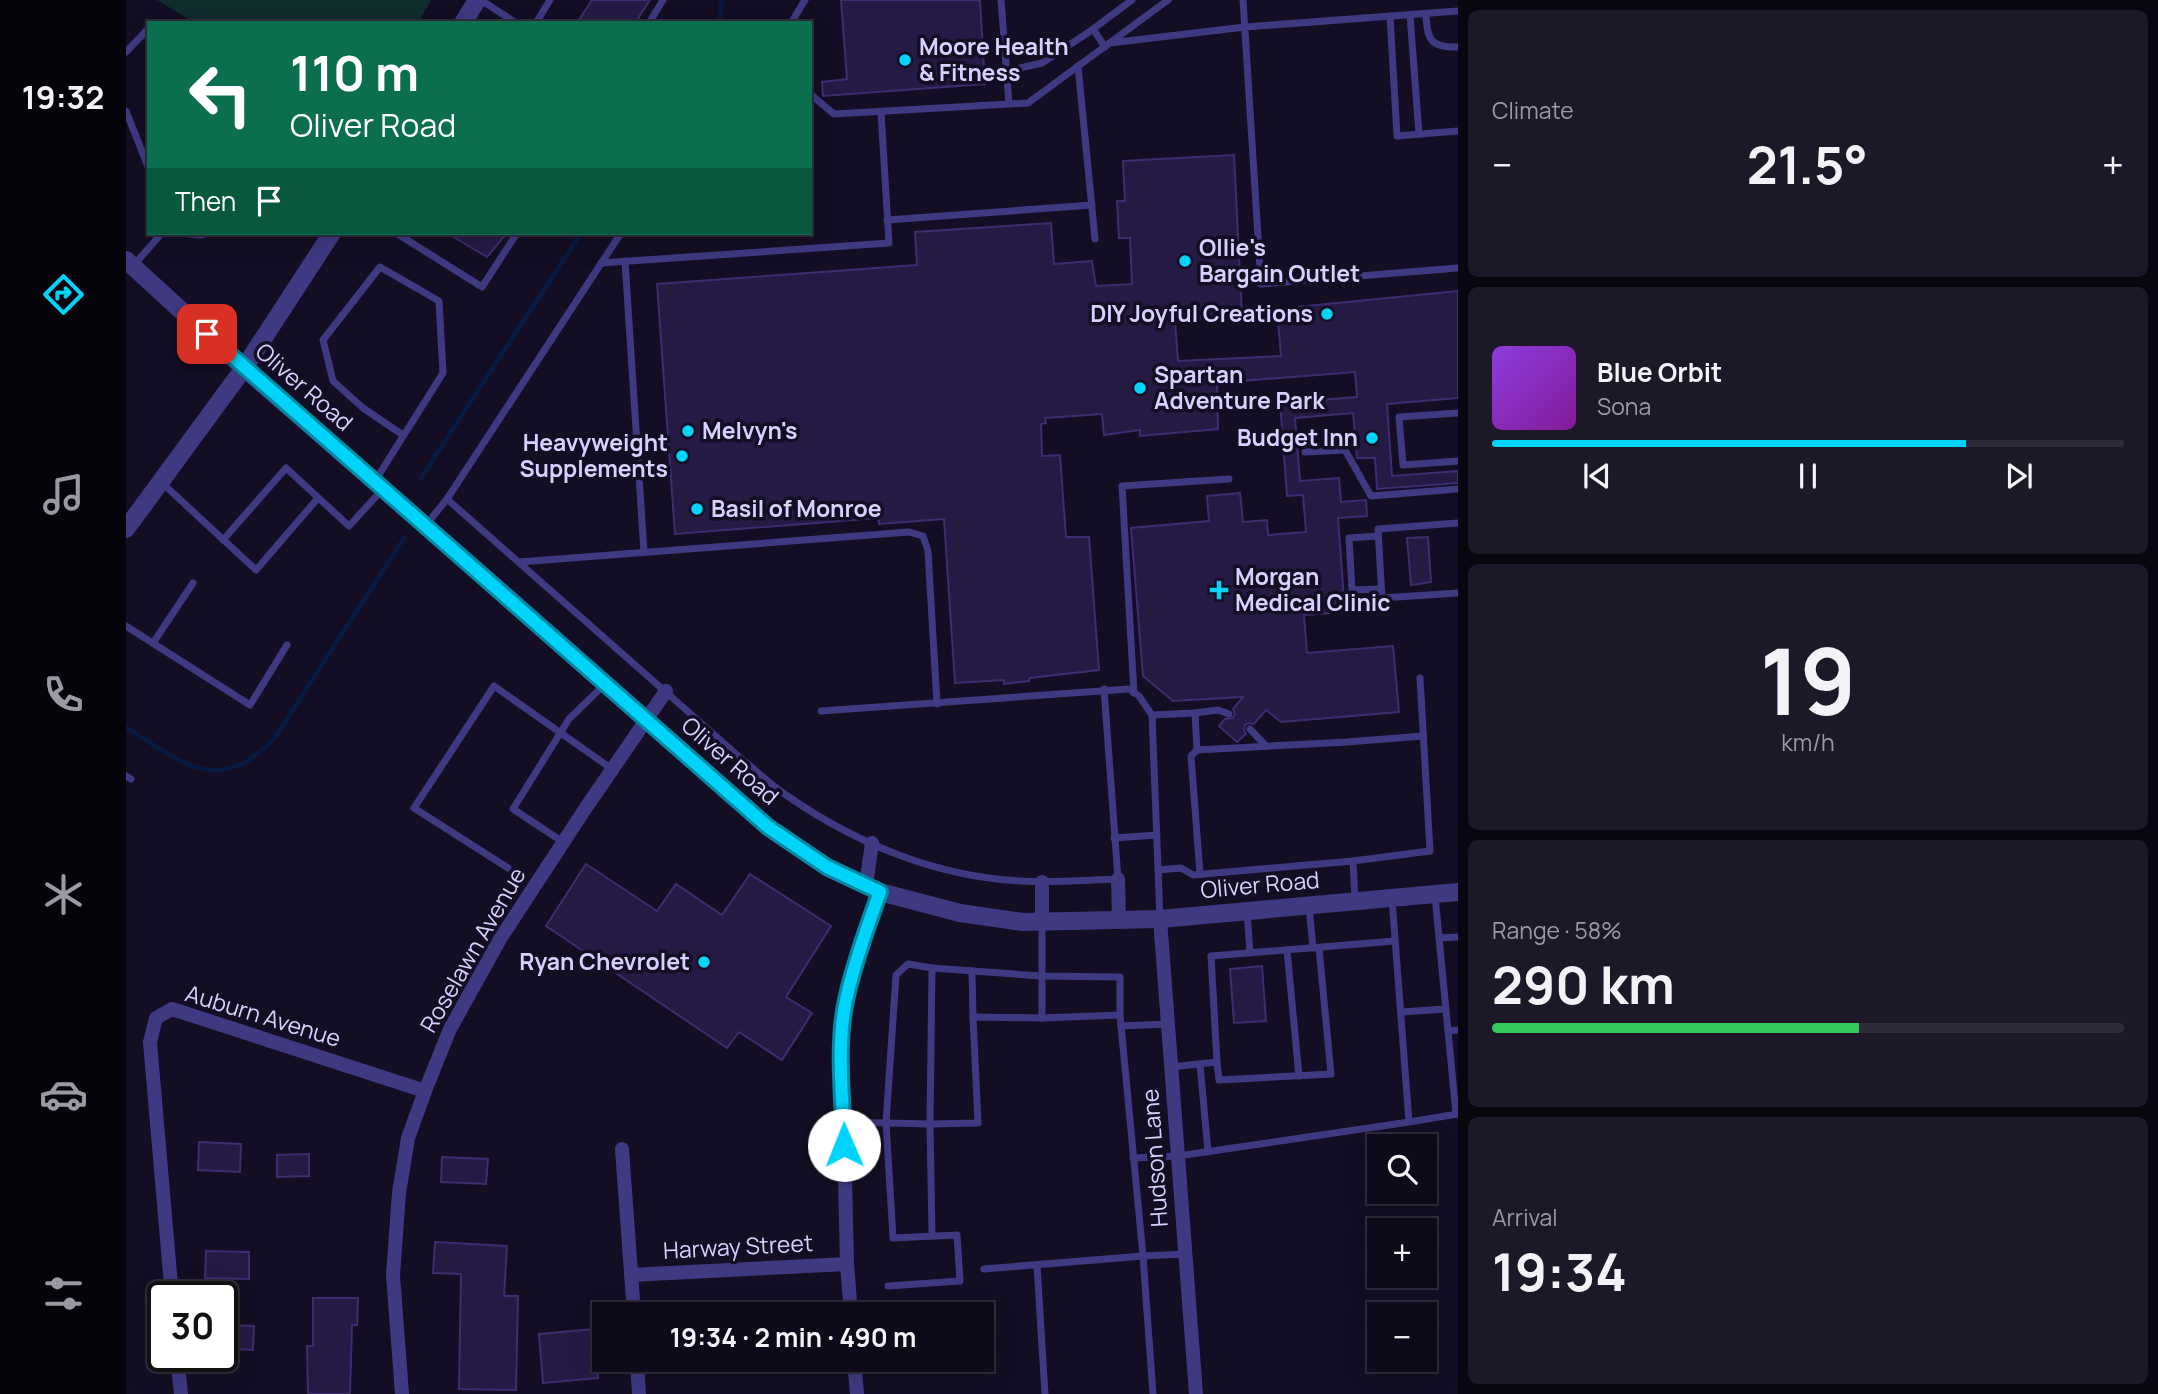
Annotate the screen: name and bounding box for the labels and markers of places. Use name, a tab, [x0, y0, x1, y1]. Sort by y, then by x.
place label: Moore Health & Fitness	[919, 30, 1069, 88]
marker: Moore Health & Fitness	[897, 52, 913, 68]
place label: Ollie's Bargain Outlet	[1199, 231, 1360, 289]
marker: Ollie's Bargain Outlet	[1177, 253, 1193, 269]
place label: DIY Joyful Creations	[1090, 297, 1313, 329]
pin	[177, 304, 237, 364]
marker: DIY Joyful Creations	[1319, 306, 1335, 322]
place label: Spartan Adventure Park	[1154, 358, 1325, 416]
marker: Spartan Adventure Park	[1132, 380, 1148, 396]
place label: Melvyn's	[702, 414, 798, 446]
place label: Budget Inn	[1237, 421, 1358, 453]
marker: Melvyn's	[680, 423, 696, 439]
place label: Heavyweight Supplements	[519, 426, 668, 484]
marker: Budget Inn	[1364, 430, 1380, 446]
marker: Heavyweight Supplements	[674, 448, 690, 464]
place label: Basil of Monroe	[711, 492, 882, 524]
marker: Basil of Monroe	[689, 501, 705, 517]
place label: Morgan Medical Clinic	[1235, 560, 1390, 618]
marker: Morgan Medical Clinic	[1209, 580, 1229, 600]
place label: Ryan Chevrolet	[519, 945, 690, 977]
marker: Ryan Chevrolet	[696, 954, 712, 970]

